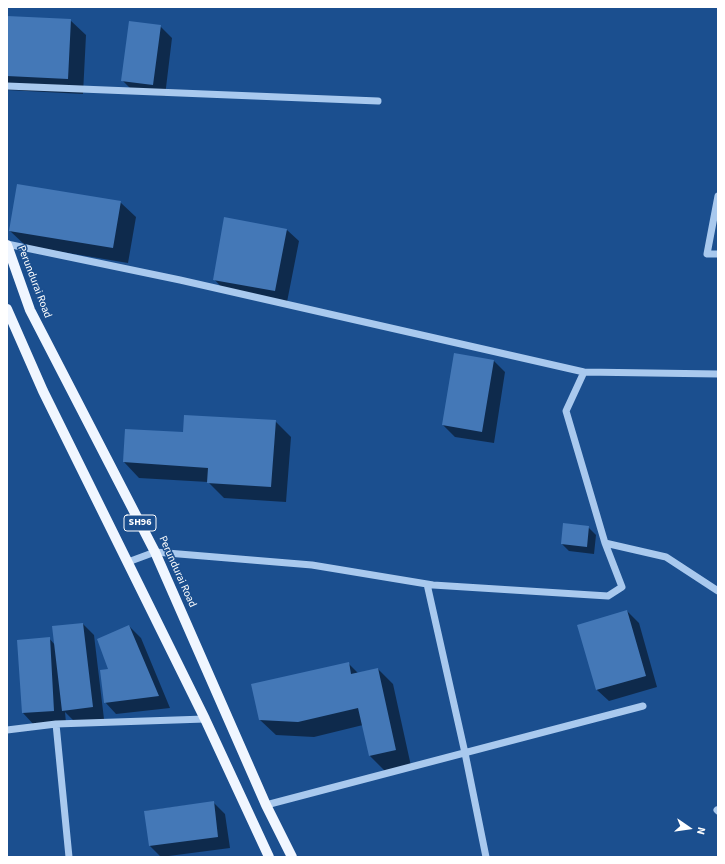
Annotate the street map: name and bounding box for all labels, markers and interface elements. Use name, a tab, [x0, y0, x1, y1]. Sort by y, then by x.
street label: Perundurai Road	[14, 244, 54, 320]
road number: SH96	[124, 515, 156, 531]
street label: Perundurai Road	[155, 534, 199, 610]
north arrow	[669, 808, 709, 848]
text: N	[693, 826, 709, 836]

